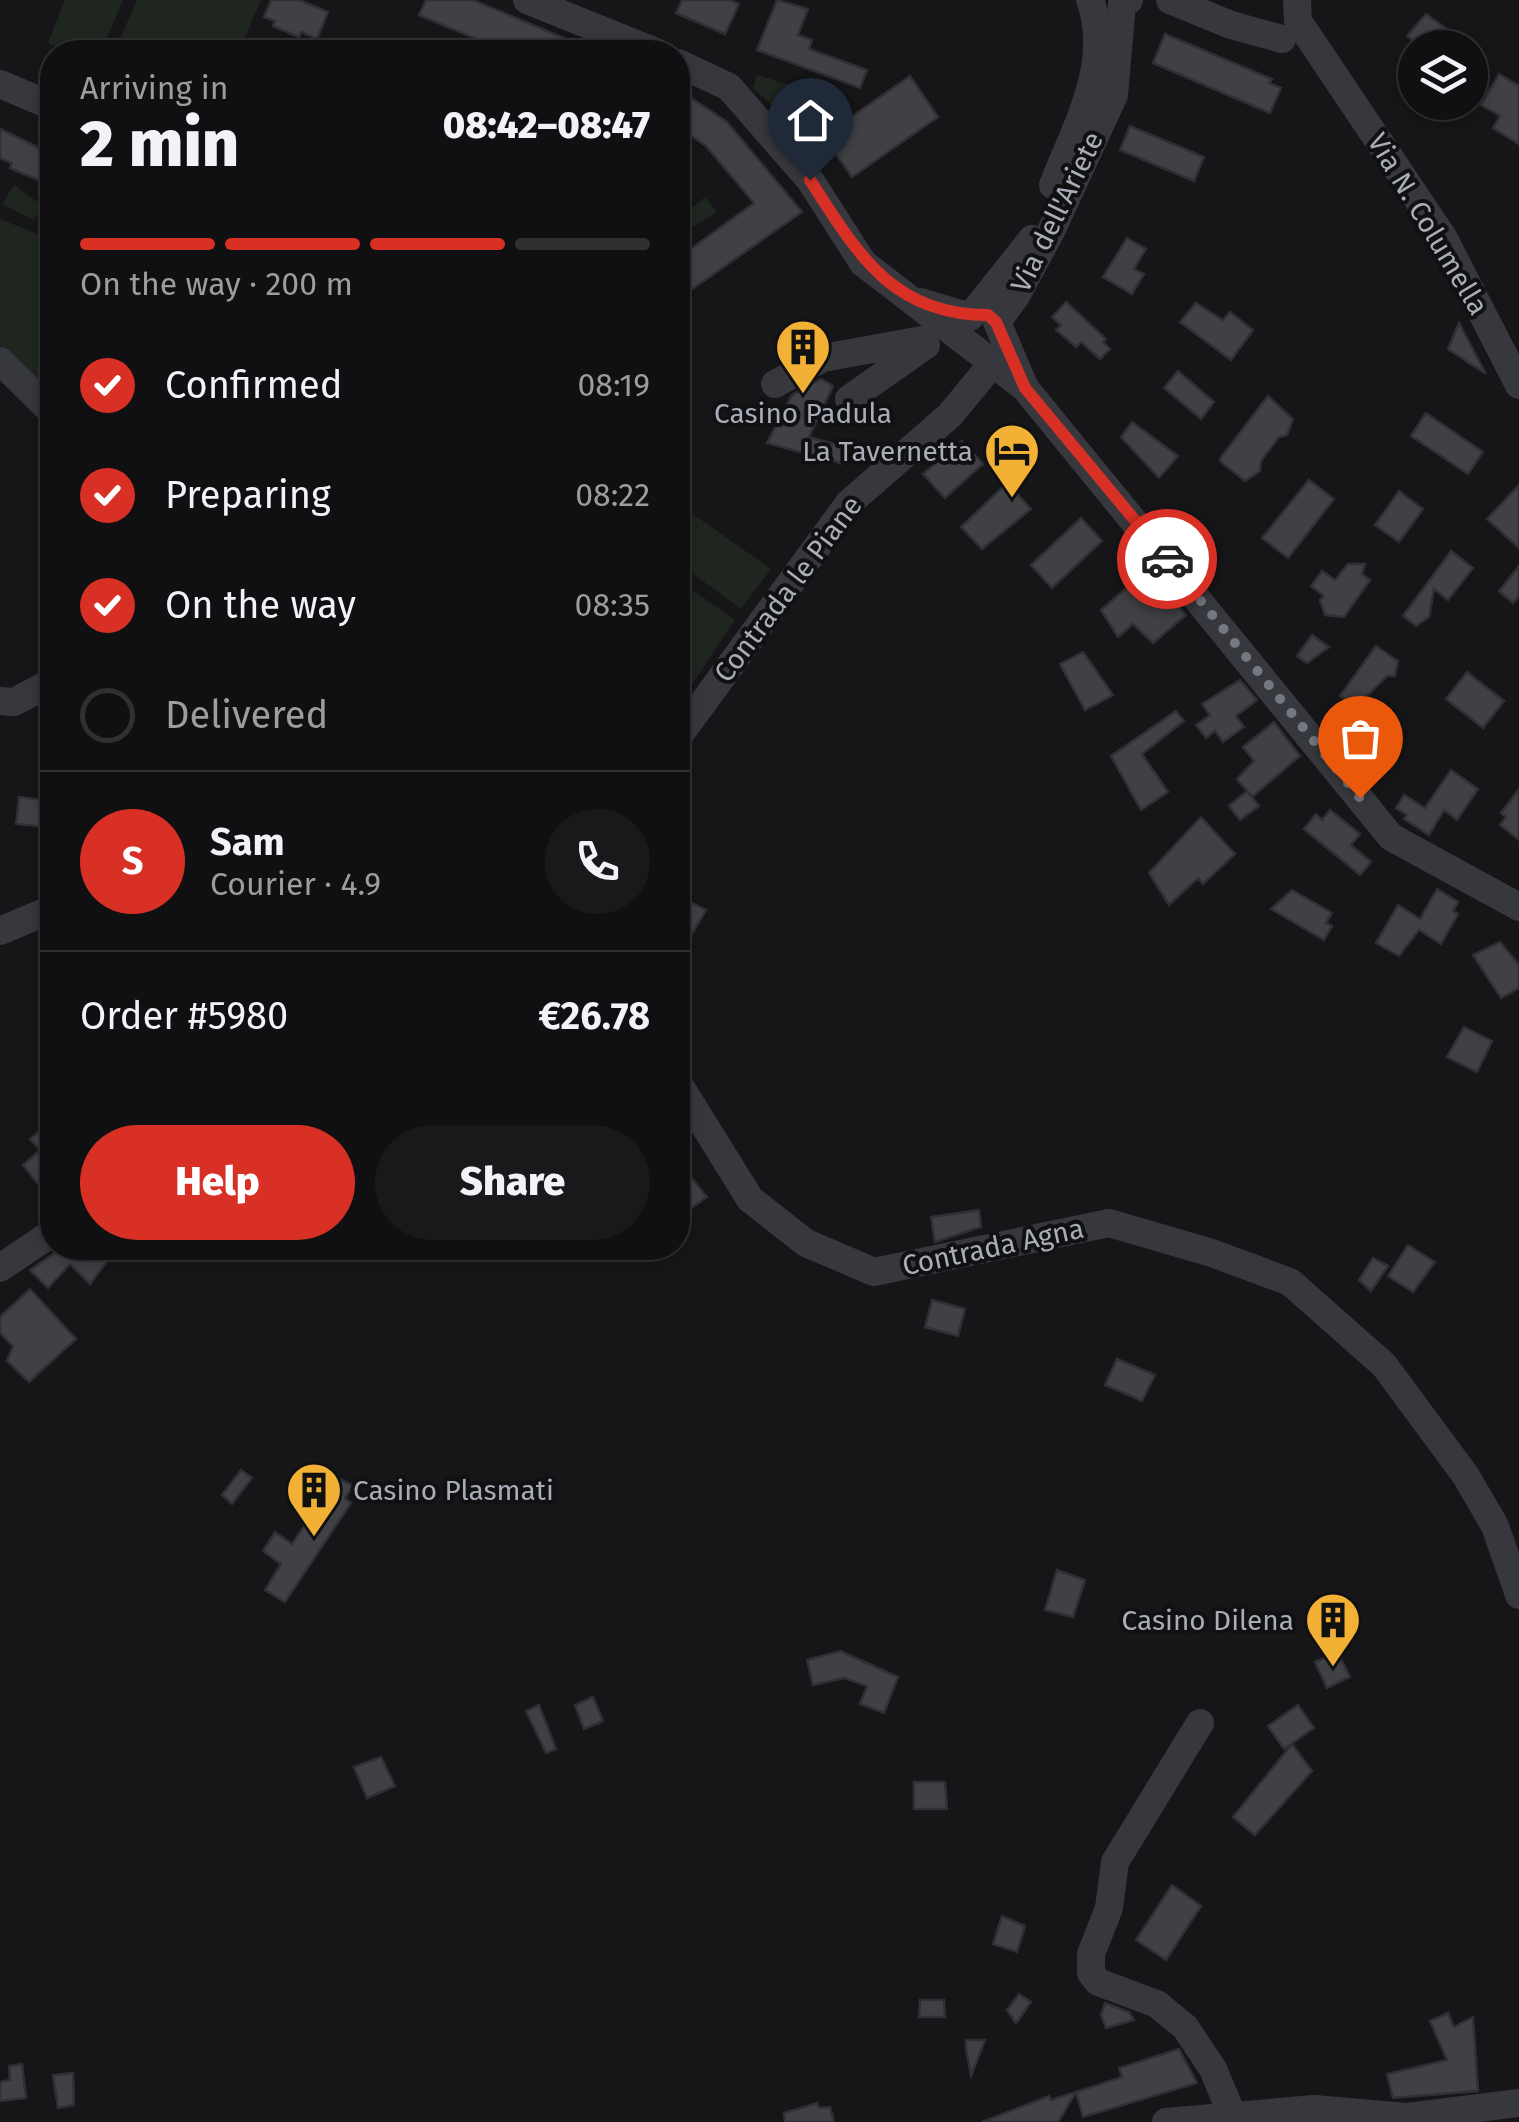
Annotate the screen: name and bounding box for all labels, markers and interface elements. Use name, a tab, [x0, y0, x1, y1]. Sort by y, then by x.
map controls	[1398, 30, 1488, 120]
button: layers	[1398, 30, 1488, 120]
text: Arriving in	[80, 69, 228, 107]
pin	[768, 78, 853, 181]
icon: home	[783, 93, 838, 148]
text: 08:42–08:47	[443, 102, 650, 148]
text: 2 min	[80, 105, 239, 183]
street label: Via dell'Ariete	[1004, 126, 1110, 298]
street label: Via N. Columella	[1361, 127, 1495, 321]
text: On the way · 200 m	[80, 265, 353, 303]
building icon: Casino Padula	[773, 317, 833, 396]
icon: check	[80, 358, 135, 413]
text: Confirmed	[165, 362, 343, 408]
text: 08:19	[577, 366, 650, 404]
place label: Casino Padula	[714, 397, 892, 430]
hotel icon: La Tavernetta	[982, 421, 1042, 500]
place label: La Tavernetta	[802, 435, 973, 468]
icon: check	[80, 468, 135, 523]
text: Preparing	[165, 472, 331, 518]
text: 08:22	[575, 476, 650, 514]
street label: Contrada le Piane	[707, 490, 869, 688]
courier	[1117, 509, 1217, 609]
icon: car	[1140, 532, 1195, 587]
icon: check	[80, 578, 135, 633]
text: On the way	[165, 582, 356, 628]
text: 08:35	[575, 586, 650, 624]
text: Delivered	[165, 692, 328, 738]
pin	[1318, 696, 1403, 799]
icon: bag	[1333, 711, 1388, 766]
button: phone	[545, 809, 650, 914]
text: Sam	[210, 819, 285, 865]
text: S	[122, 838, 143, 884]
text: Courier · 4.9	[210, 865, 381, 903]
text: Order #5980	[80, 993, 288, 1039]
text: €26.78	[539, 993, 650, 1039]
button: Help	[80, 1125, 355, 1240]
button: Share	[375, 1125, 650, 1240]
street label: Contrada Agna	[899, 1212, 1087, 1282]
building icon: Casino Plasmati	[284, 1460, 344, 1539]
place label: Casino Plasmati	[353, 1474, 554, 1507]
building icon: Casino Dilena	[1303, 1590, 1363, 1669]
place label: Casino Dilena	[1122, 1604, 1294, 1637]

